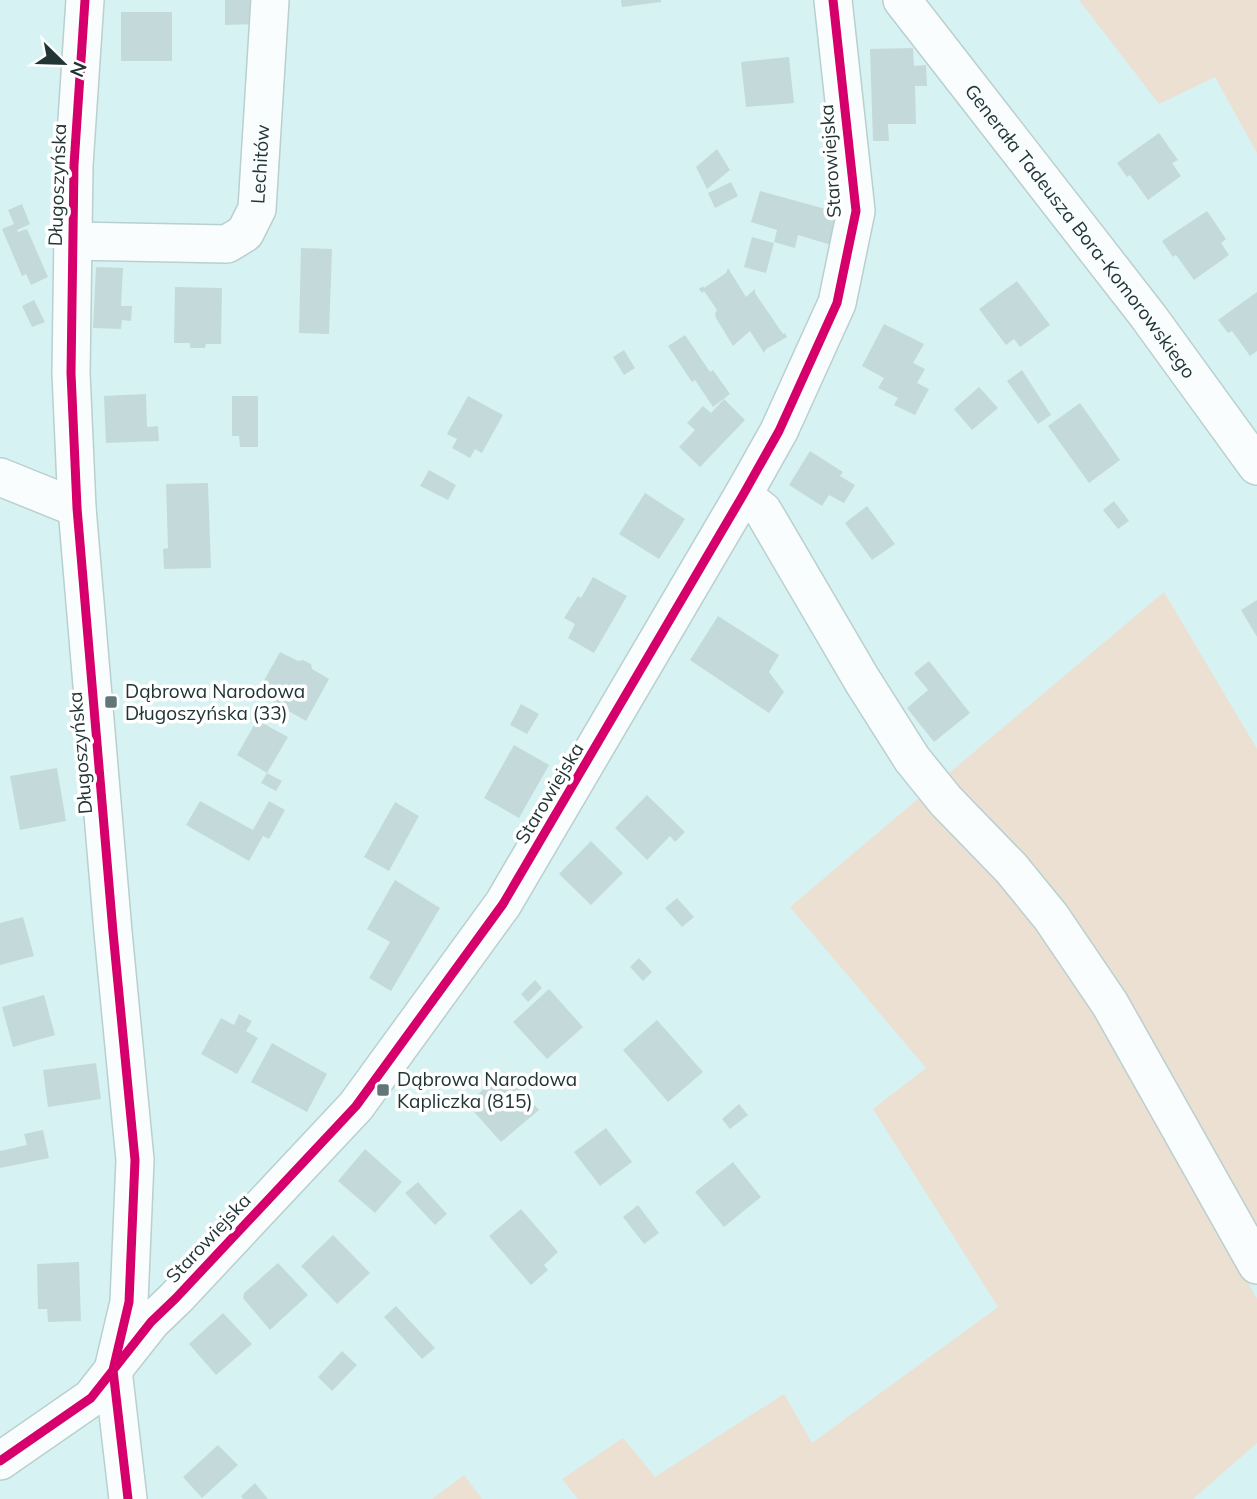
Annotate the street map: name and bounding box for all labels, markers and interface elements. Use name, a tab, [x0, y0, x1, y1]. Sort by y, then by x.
north arrow	[28, 28, 98, 98]
text: N	[65, 58, 92, 81]
street label: Generała Tadeusza Bora-Komorowskiego	[960, 79, 1201, 383]
street label: Starowiejska	[814, 103, 846, 219]
street label: Długoszyńska	[43, 123, 71, 247]
street label: Lechitów	[245, 124, 274, 204]
place label: Dąbrowa Narodowa Długoszyńska (33)	[125, 679, 305, 725]
street label: Długoszyńska	[63, 691, 97, 815]
marker: Dąbrowa Narodowa Długoszyńska (33)	[103, 694, 119, 710]
street label: Starowiejska	[509, 738, 589, 848]
place label: Dąbrowa Narodowa Kapliczka (815)	[397, 1067, 577, 1113]
marker: Dąbrowa Narodowa Kapliczka (815)	[375, 1082, 391, 1098]
street label: Starowiejska	[160, 1188, 256, 1288]

